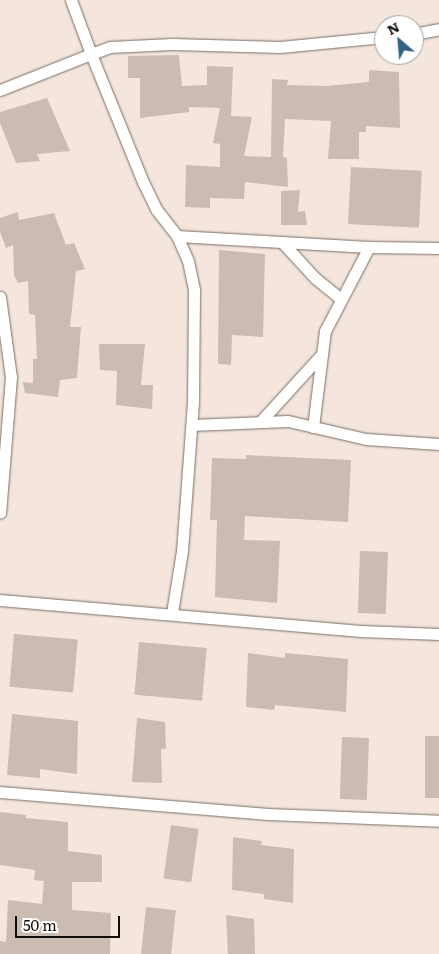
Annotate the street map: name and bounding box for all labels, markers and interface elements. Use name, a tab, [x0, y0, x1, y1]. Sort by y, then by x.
north arrow	[374, 15, 424, 65]
text: N	[383, 16, 402, 39]
scale bar	[18, 906, 122, 938]
text: 50 m	[23, 913, 57, 936]

